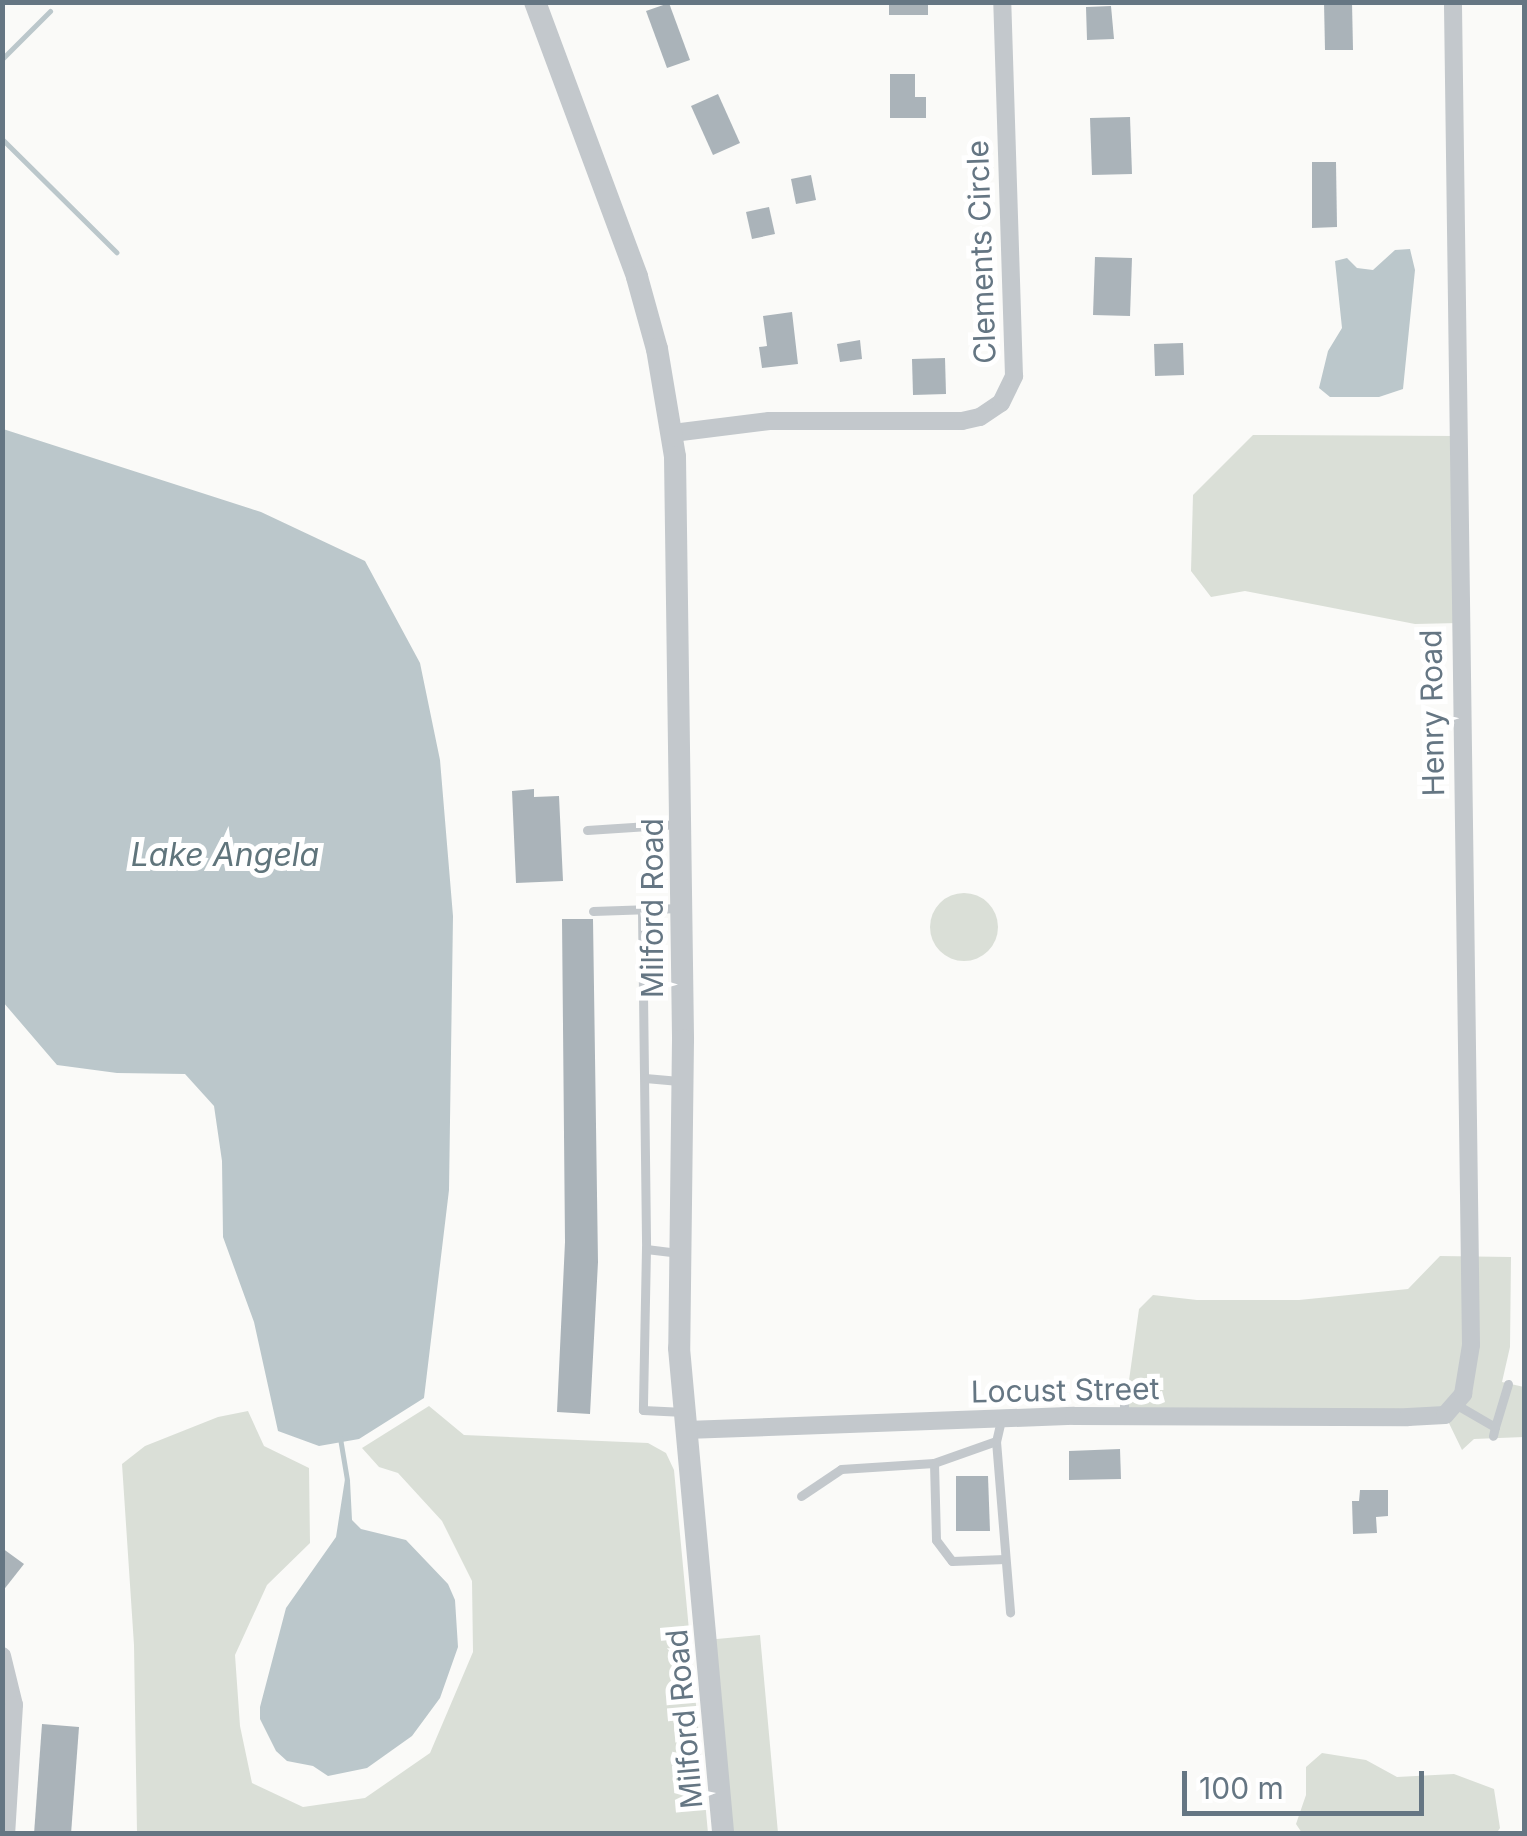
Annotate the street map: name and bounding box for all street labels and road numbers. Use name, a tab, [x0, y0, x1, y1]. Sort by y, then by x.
street label: Clements Circle	[959, 140, 1003, 364]
street label: Henry Road	[1413, 629, 1451, 797]
street label: Milford Road	[634, 818, 670, 998]
street label: Locust Street	[970, 1370, 1160, 1410]
street label: Milford Road	[658, 1628, 710, 1810]

